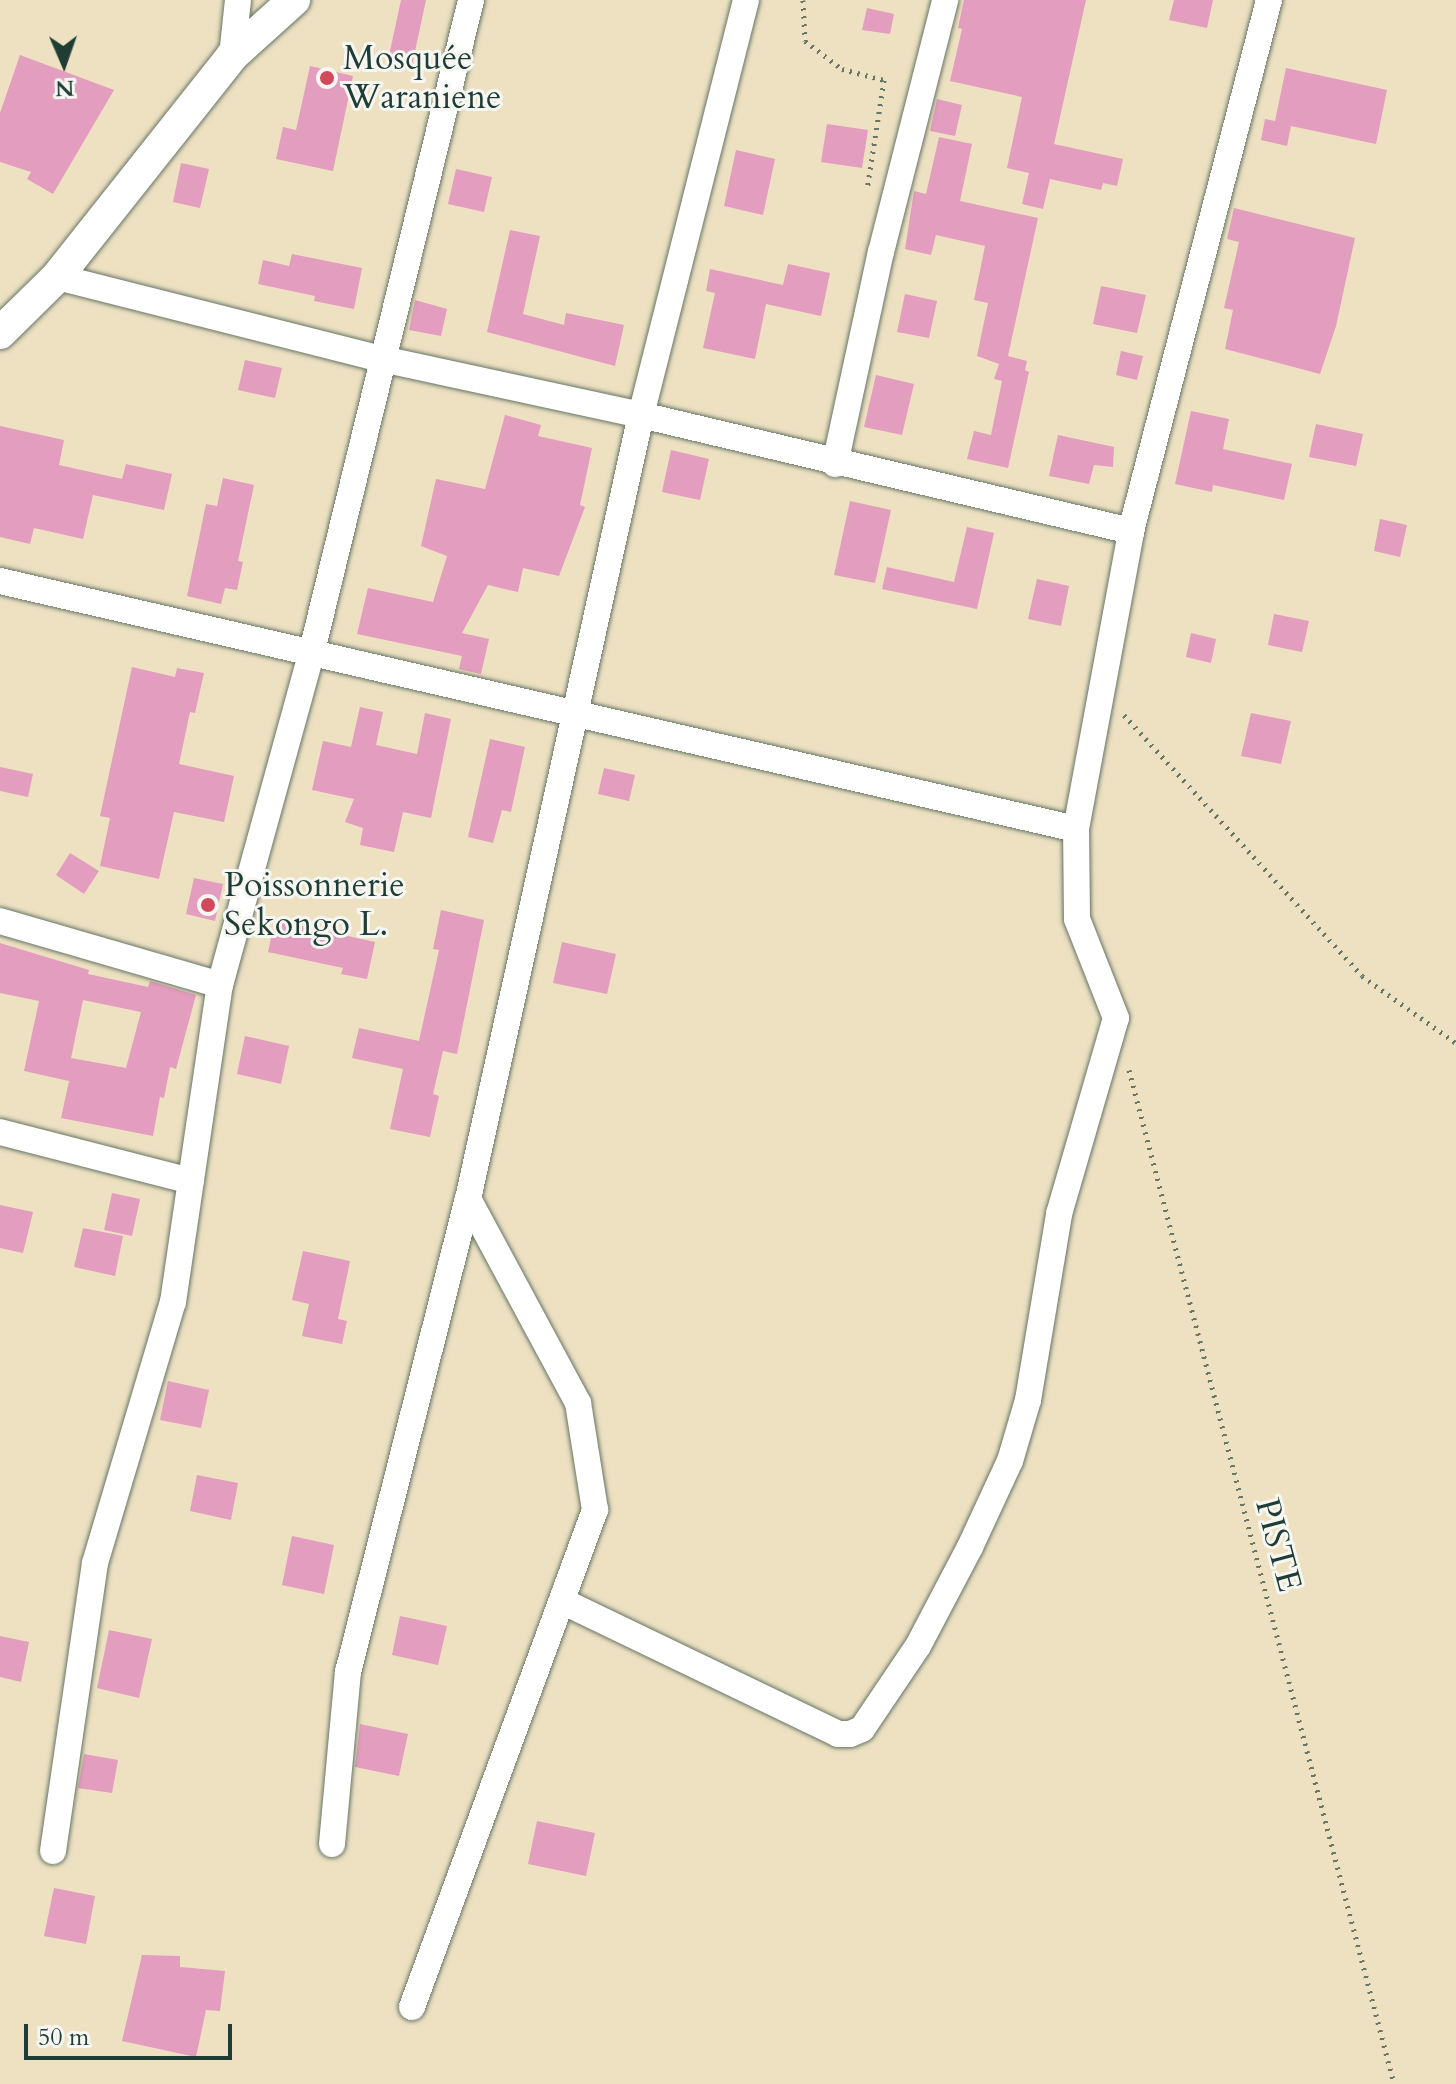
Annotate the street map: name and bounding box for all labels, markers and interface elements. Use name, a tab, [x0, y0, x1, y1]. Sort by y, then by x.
north arrow	[24, 24, 104, 104]
place label: Mosquée Waraniene	[343, 38, 501, 118]
marker: Mosquée Waraniene	[318, 69, 336, 87]
text: N	[55, 73, 75, 103]
place label: Poissonnerie Sekongo L.	[224, 865, 405, 944]
marker: Poissonnerie Sekongo L.	[199, 896, 217, 914]
street label: PISTE	[1246, 1494, 1310, 1596]
scale bar	[28, 2008, 236, 2058]
text: 50 m	[38, 2021, 89, 2054]

